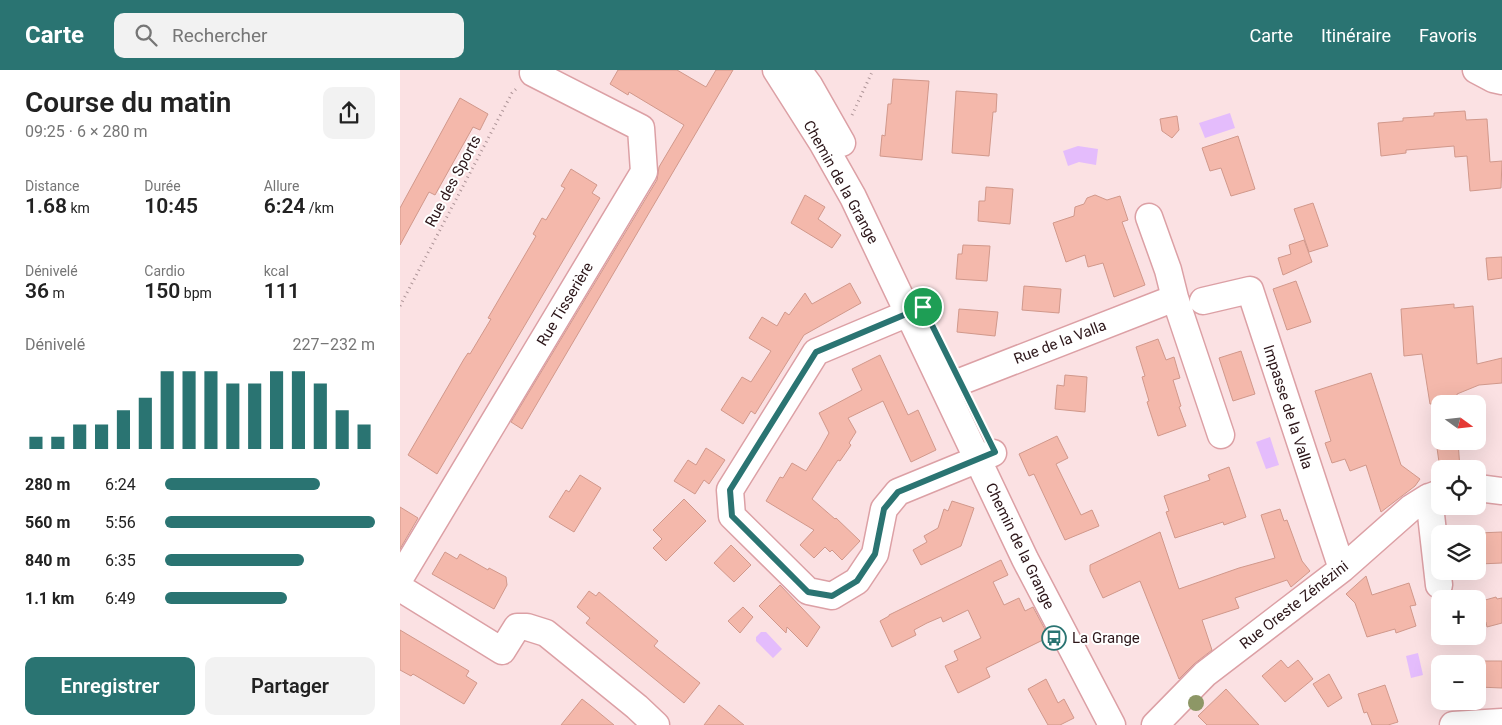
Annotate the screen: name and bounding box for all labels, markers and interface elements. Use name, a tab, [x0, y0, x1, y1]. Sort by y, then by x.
search box	[114, 13, 464, 58]
text: Carte	[25, 21, 84, 49]
icon: search	[132, 21, 160, 49]
text: Rechercher	[172, 24, 267, 47]
text: Carte	[1250, 25, 1293, 46]
text: Itinéraire	[1321, 25, 1391, 46]
text: Favoris	[1419, 25, 1477, 46]
text: Course du matin	[25, 86, 231, 119]
button: share	[323, 87, 375, 139]
street label: Chemin de la Grange	[800, 117, 882, 247]
text: 09:25 · 6 × 280 m	[25, 122, 147, 141]
street label: Rue des Sports	[421, 132, 485, 230]
text: Distance	[25, 178, 80, 194]
text: Durée	[144, 178, 181, 194]
text: Allure	[264, 178, 299, 194]
text: 1.68	[25, 194, 67, 218]
text: 10:45	[144, 194, 198, 218]
text: 6:24	[264, 194, 305, 218]
text: km	[67, 200, 90, 216]
text: /km	[305, 200, 334, 216]
street label: Rue Tisserière	[533, 259, 597, 349]
text: Dénivelé	[25, 263, 78, 279]
text: Cardio	[144, 263, 185, 279]
text: kcal	[264, 263, 289, 279]
text: 36	[25, 279, 49, 303]
text: 150	[144, 279, 180, 303]
text: 111	[264, 279, 300, 303]
text: m	[49, 285, 65, 301]
text: bpm	[180, 285, 212, 301]
pin	[902, 286, 944, 328]
icon: arrive	[909, 293, 937, 321]
street label: Rue de la Valla	[1011, 316, 1109, 368]
text: Dénivelé	[25, 335, 85, 354]
text: 227–232 m	[293, 335, 375, 354]
street label: Impasse de la Valla	[1259, 343, 1317, 471]
north arrow	[1431, 395, 1486, 450]
map controls	[1431, 395, 1486, 710]
button: locate	[1431, 460, 1486, 515]
text: 280 m	[25, 475, 70, 494]
text: 6:24	[105, 475, 136, 494]
street label: Chemin de la Grange	[982, 480, 1058, 612]
text: 560 m	[25, 513, 70, 532]
text: 5:56	[105, 513, 136, 532]
button: layers	[1431, 525, 1486, 580]
text: 840 m	[25, 551, 70, 570]
text: 6:35	[105, 551, 136, 570]
street label: Rue Oreste Zénézini	[1236, 557, 1352, 653]
text: 1.1 km	[25, 589, 74, 608]
text: 6:49	[105, 589, 136, 608]
button: +	[1431, 590, 1486, 645]
bus stop icon: La Grange	[1041, 625, 1067, 651]
place label: La Grange	[1072, 629, 1140, 647]
button: −	[1431, 655, 1486, 710]
button: Enregistrer	[25, 657, 195, 715]
button: Partager	[205, 657, 375, 715]

